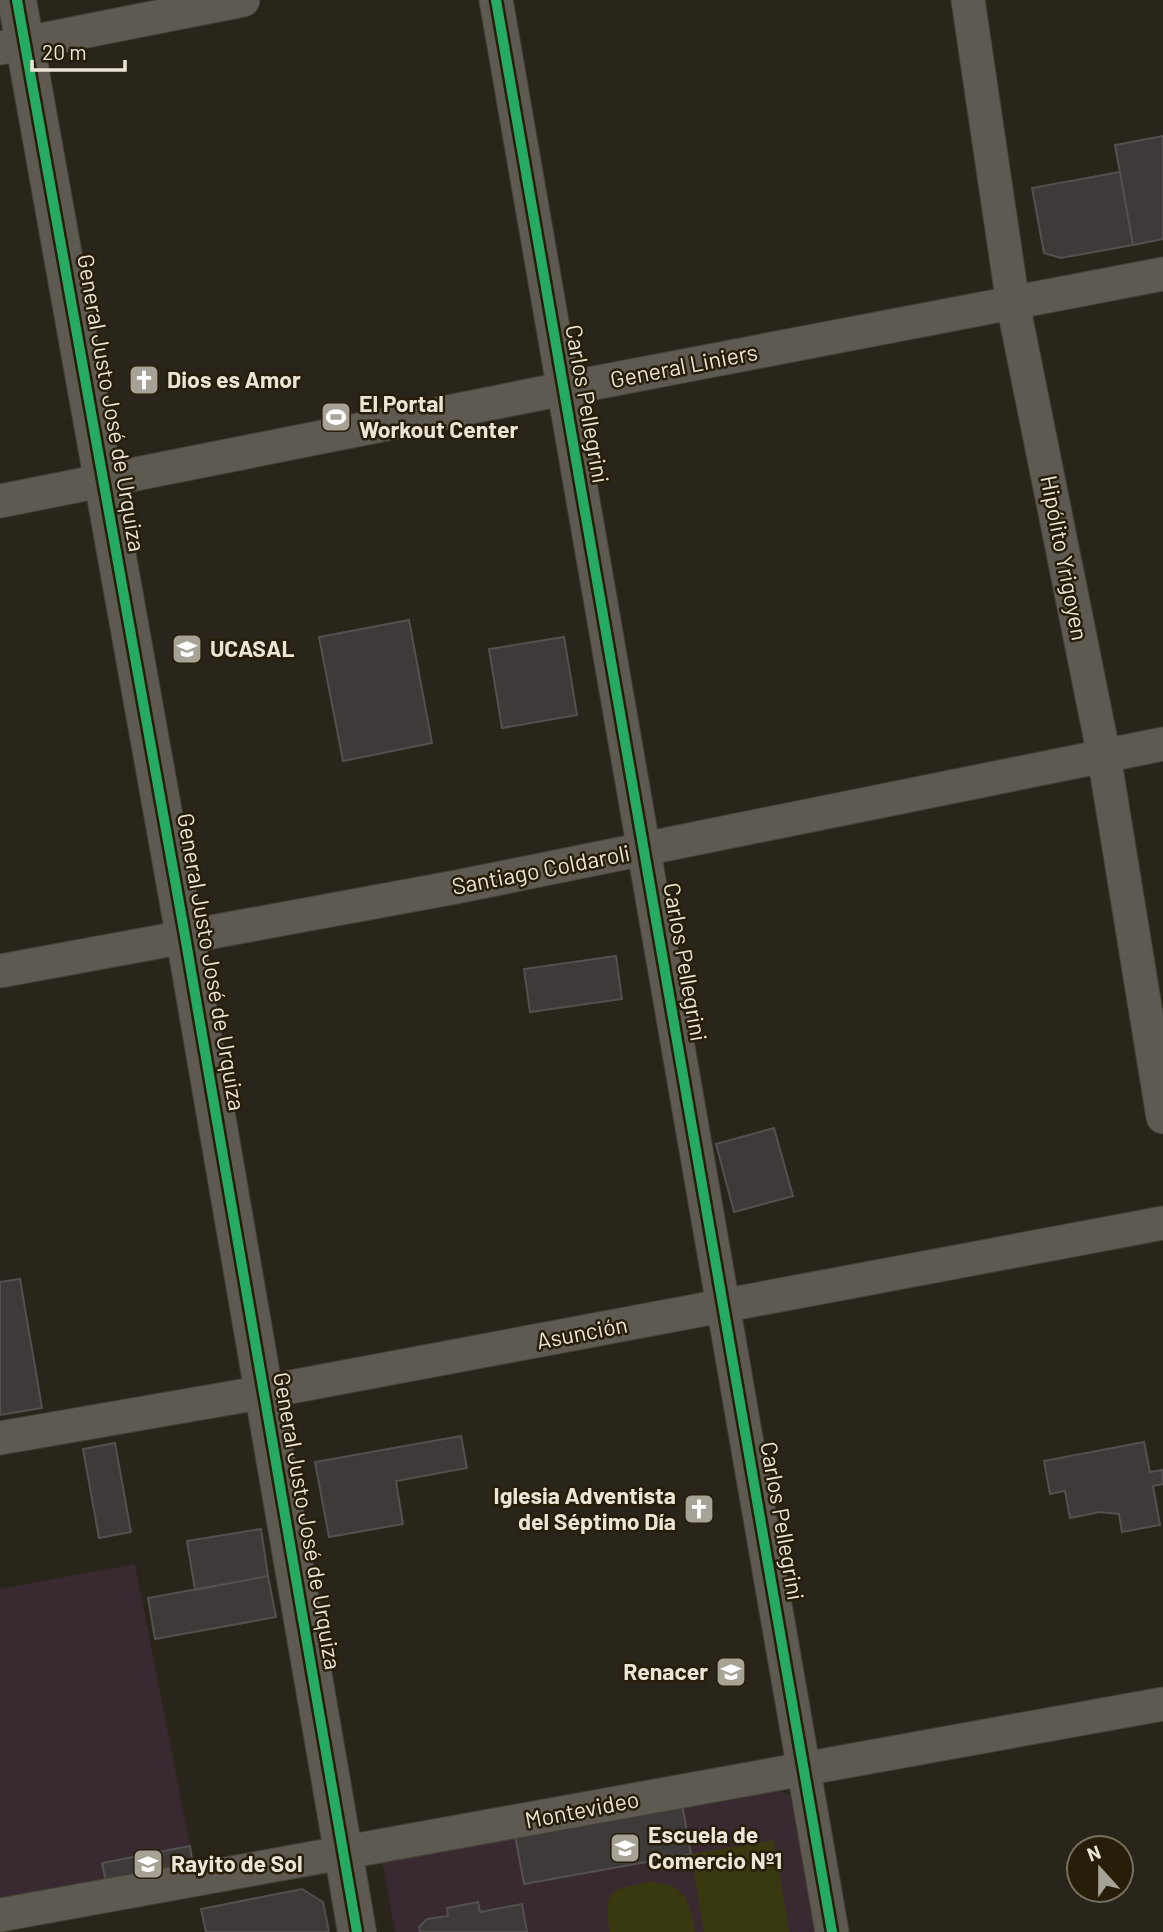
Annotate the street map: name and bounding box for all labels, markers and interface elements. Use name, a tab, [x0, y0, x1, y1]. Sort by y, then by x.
scale bar	[32, 28, 124, 72]
text: 20 m	[42, 39, 87, 64]
street label: General Justo José de Urquiza	[72, 252, 152, 554]
street label: Carlos Pellegrini	[560, 322, 616, 485]
street label: General Liniers	[608, 337, 760, 393]
church icon: Dios es Amor	[127, 363, 161, 397]
place label: Dios es Amor	[167, 365, 301, 393]
place label: El Portal Workout Center	[359, 389, 518, 443]
sports icon: El Portal Workout Center	[319, 400, 353, 434]
street label: Hipólito Yrigoyen	[1035, 473, 1095, 643]
school or university icon: UCASAL	[170, 632, 204, 666]
place label: UCASAL	[210, 634, 295, 662]
street label: General Justo José de Urquiza	[172, 811, 252, 1113]
street label: Santiago Coldaroli	[449, 838, 632, 900]
street label: Carlos Pellegrini	[658, 880, 714, 1043]
street label: Asunción	[534, 1309, 630, 1355]
street label: General Justo José de Urquiza	[268, 1370, 348, 1672]
street label: Carlos Pellegrini	[755, 1439, 811, 1602]
place label: Iglesia Adventista del Séptimo Día	[494, 1481, 676, 1535]
church icon: Iglesia Adventista del Séptimo Día	[682, 1492, 716, 1526]
school or university icon: Renacer	[714, 1655, 748, 1689]
place label: Renacer	[623, 1657, 708, 1685]
street label: Montevideo	[522, 1784, 641, 1834]
place label: Escuela de Comercio Nº1	[648, 1820, 782, 1874]
school or university icon: Escuela de Comercio Nº1	[608, 1831, 642, 1865]
north arrow	[1065, 1834, 1135, 1904]
text: N	[1084, 1840, 1104, 1866]
school or university icon: Rayito de Sol	[131, 1847, 165, 1881]
place label: Rayito de Sol	[171, 1849, 303, 1877]

